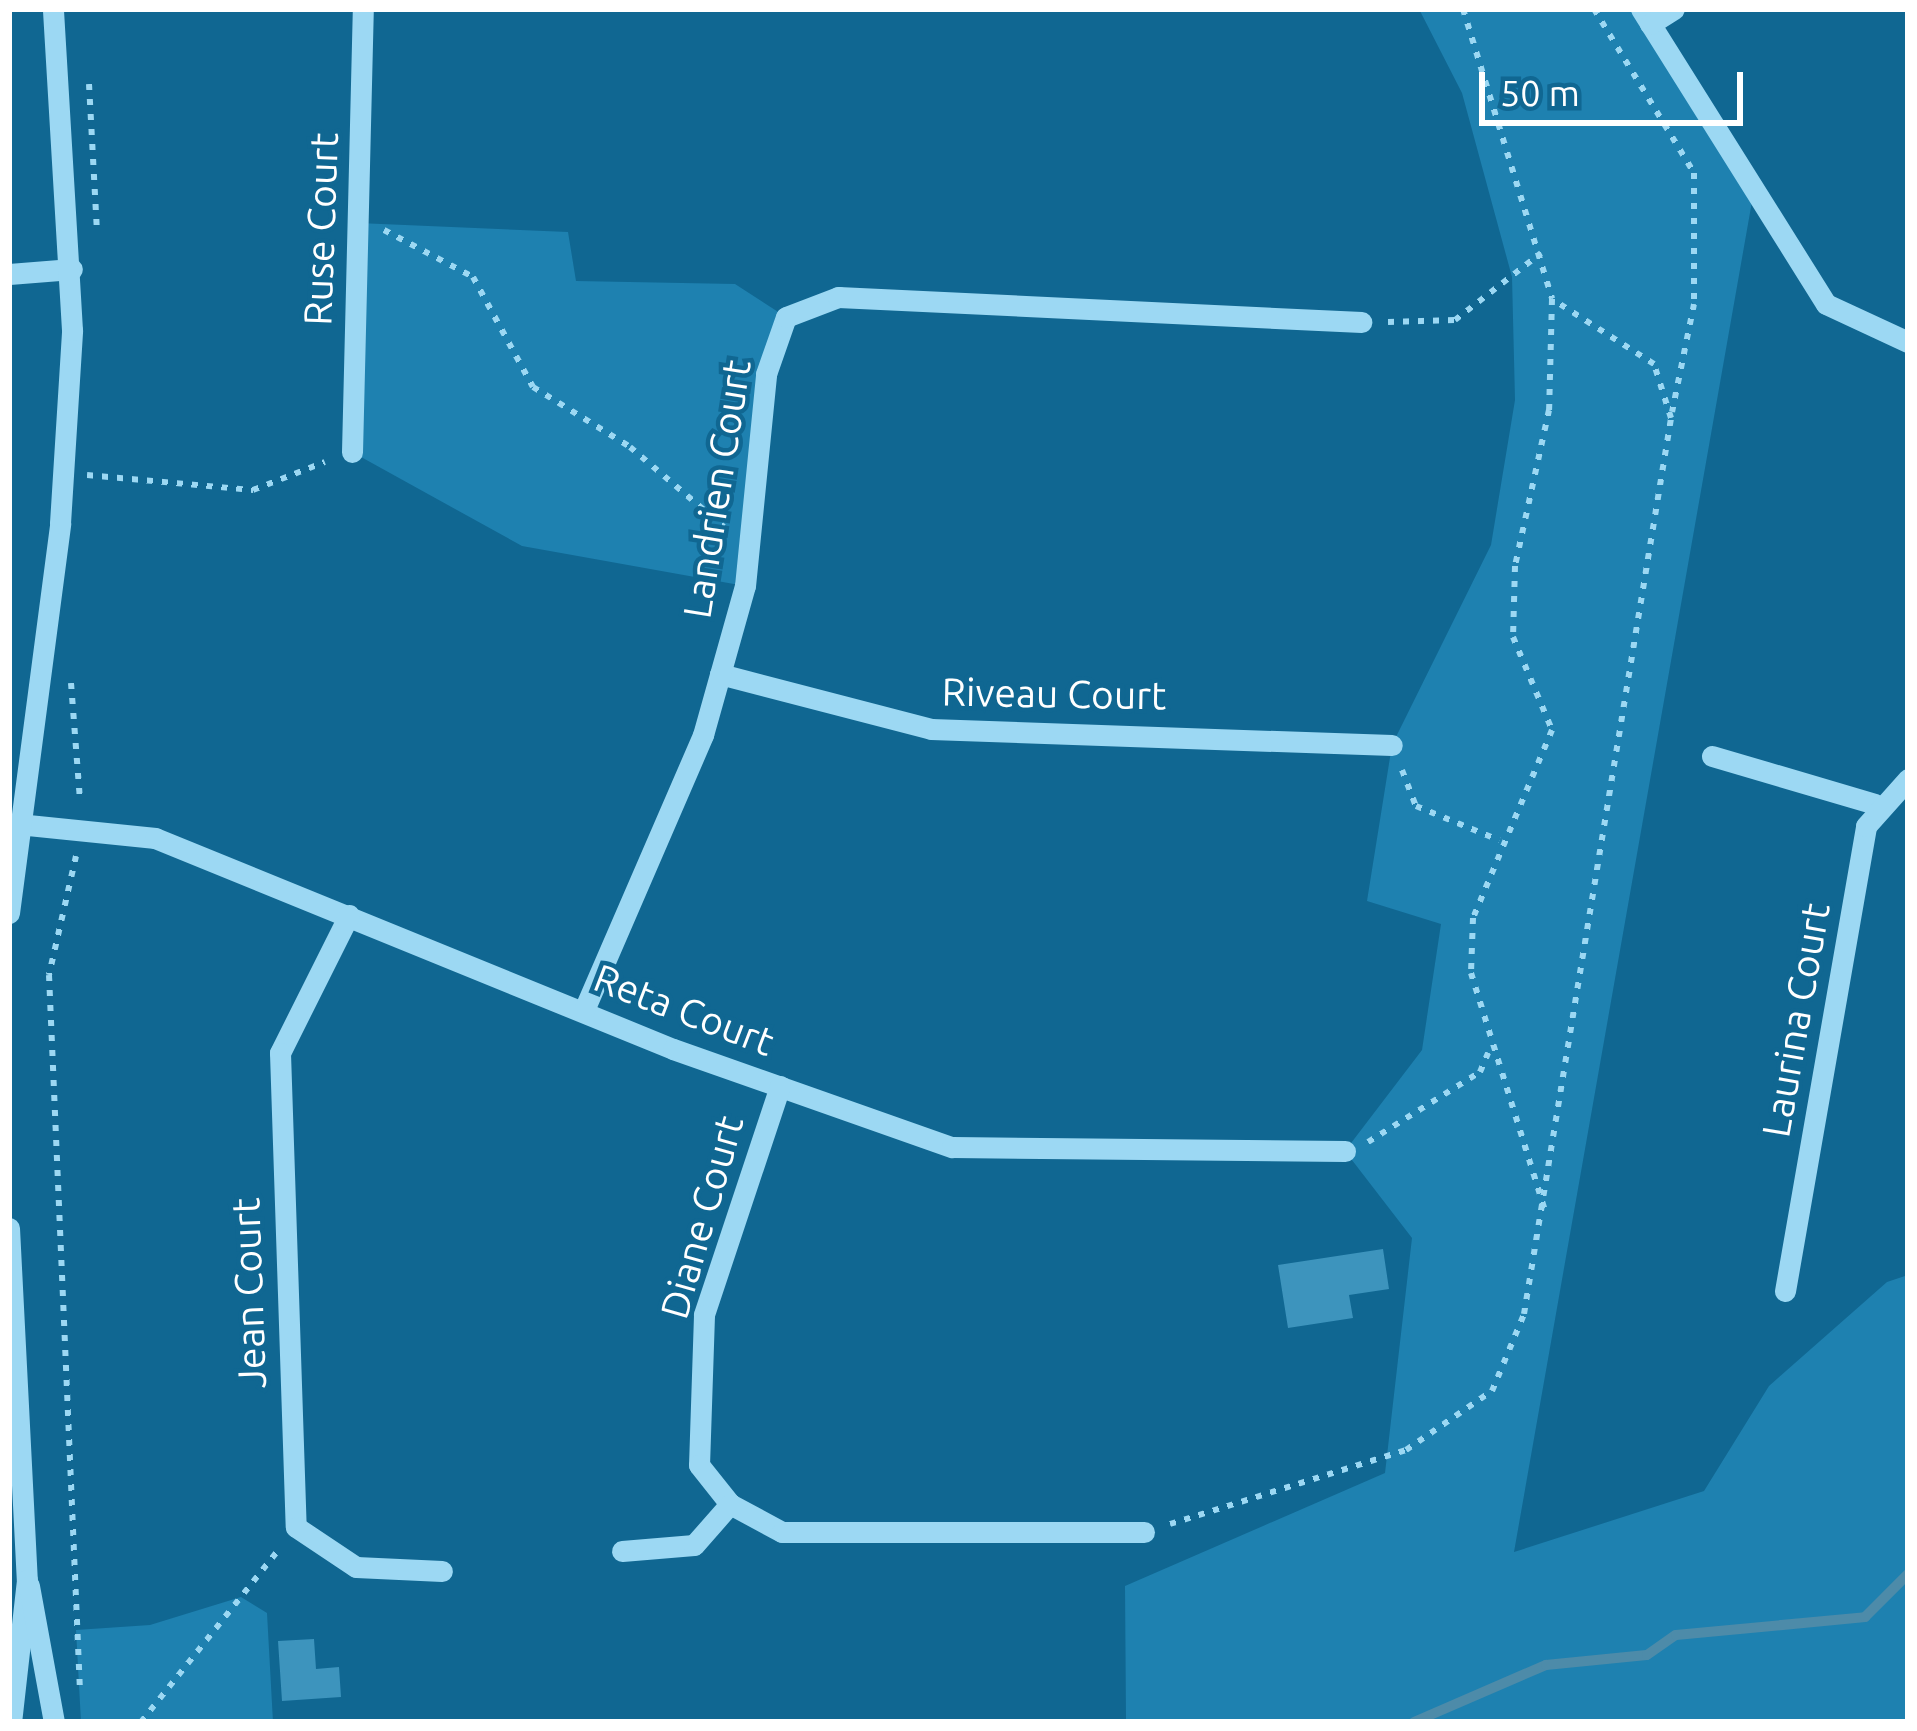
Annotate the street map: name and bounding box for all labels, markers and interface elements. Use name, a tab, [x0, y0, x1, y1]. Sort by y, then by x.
scale bar	[1485, 48, 1749, 122]
text: 50 m	[1500, 72, 1580, 113]
street label: Ruse Court	[294, 132, 348, 326]
street label: Landrien Court	[673, 356, 761, 622]
street label: Riveau Court	[941, 669, 1167, 719]
street label: Laurina Court	[1752, 899, 1840, 1141]
street label: Reta Court	[587, 954, 781, 1066]
street label: Diane Court	[651, 1110, 753, 1324]
street label: Jean Court	[222, 1197, 276, 1389]

